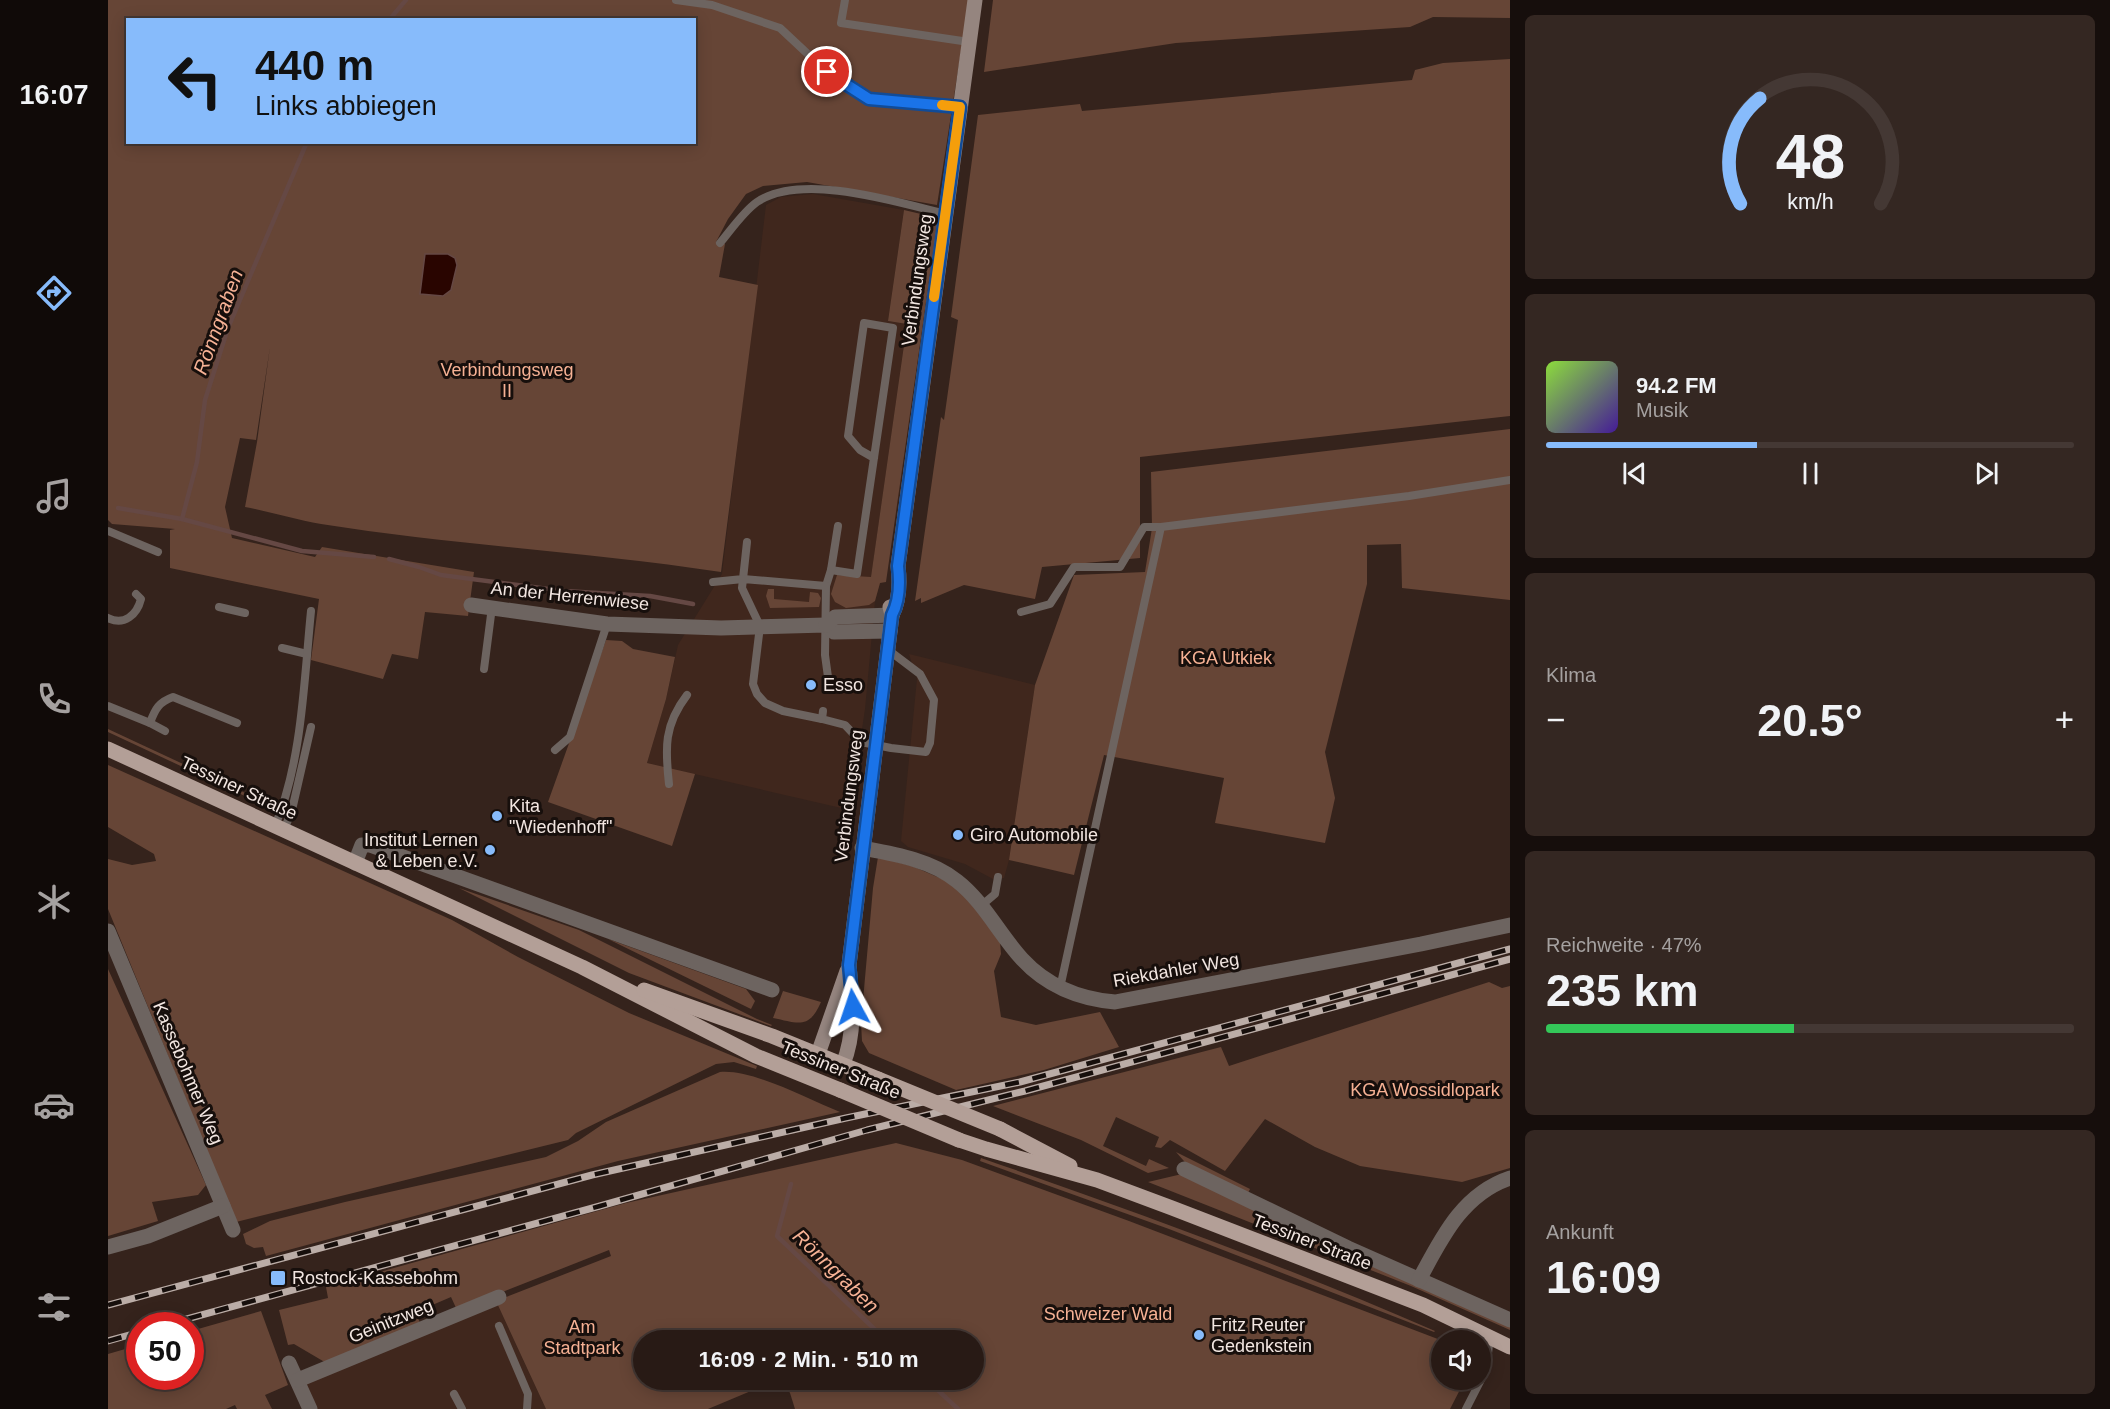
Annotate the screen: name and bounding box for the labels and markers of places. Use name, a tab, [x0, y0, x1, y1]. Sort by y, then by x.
pin	[801, 46, 852, 97]
place label: Esso	[823, 675, 863, 695]
marker: Esso	[804, 678, 818, 692]
place label: Kita "Wiedenhoff"	[509, 796, 613, 837]
marker: Kita "Wiedenhoff"	[490, 809, 504, 823]
place label: Giro Automobile	[970, 825, 1098, 845]
marker: Giro Automobile	[951, 828, 965, 842]
place label: Institut Lernen & Leben e.V.	[364, 830, 478, 871]
marker: Institut Lernen & Leben e.V.	[483, 843, 497, 857]
place label: Rostock-Kassebohm	[292, 1268, 458, 1288]
marker: Rostock-Kassebohm	[269, 1269, 287, 1287]
place label: Fritz Reuter Gedenkstein	[1211, 1315, 1312, 1356]
marker: Fritz Reuter Gedenkstein	[1192, 1328, 1206, 1342]

